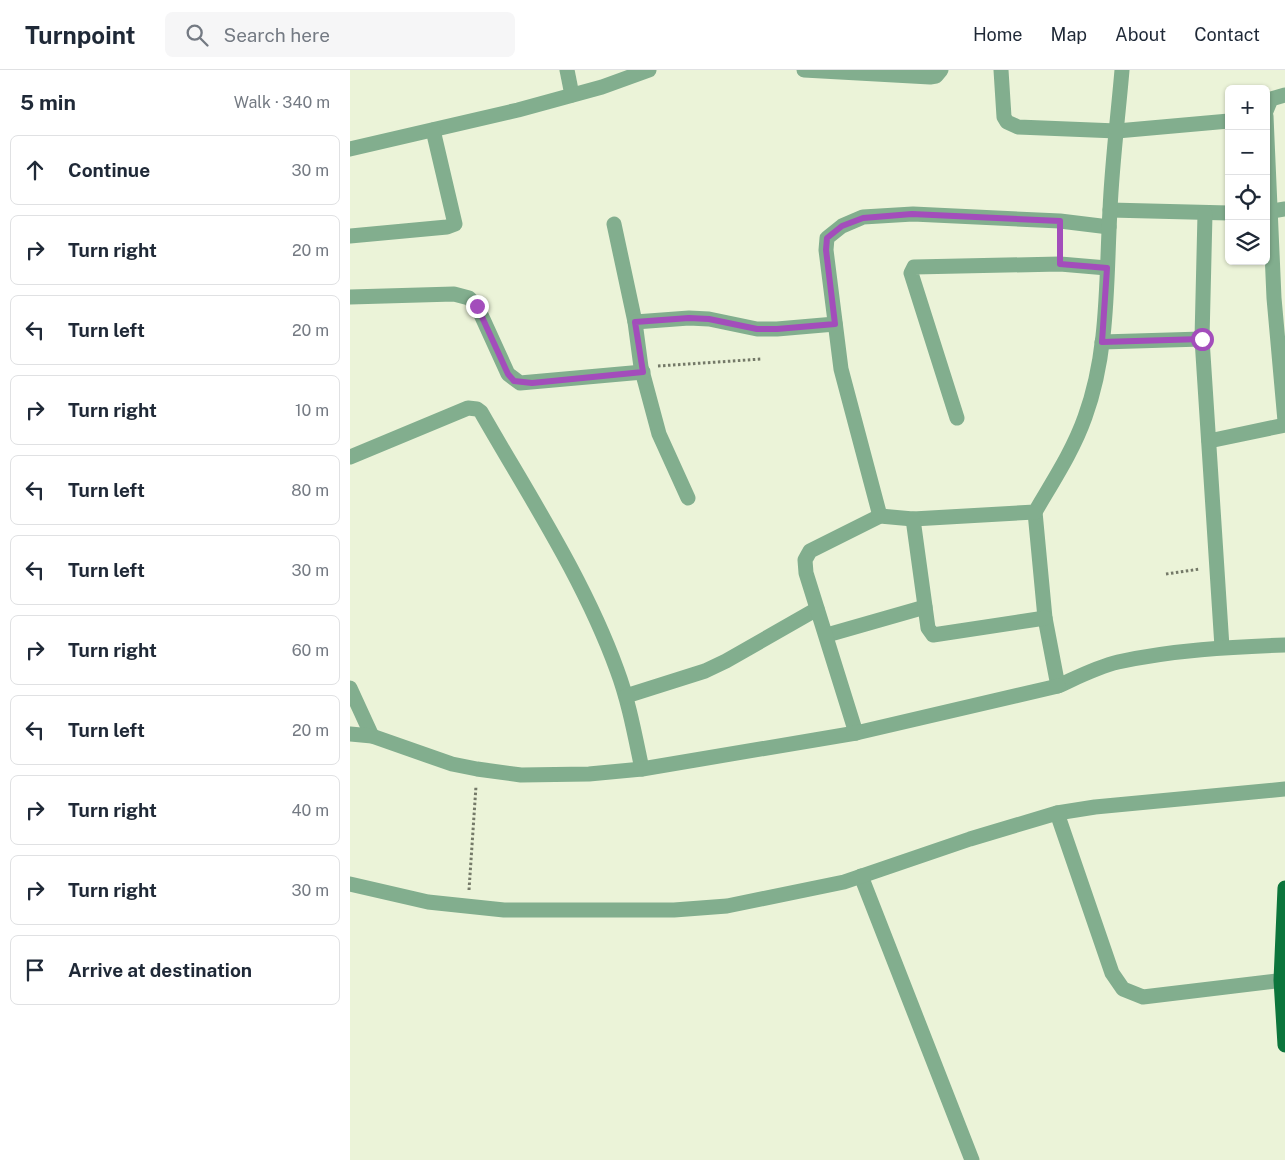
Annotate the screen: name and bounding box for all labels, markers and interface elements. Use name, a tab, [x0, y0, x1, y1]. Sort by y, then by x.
search box	[165, 12, 515, 57]
text: Turnpoint	[25, 21, 135, 49]
icon: search	[183, 21, 211, 49]
text: Search here	[223, 24, 330, 46]
text: Home	[973, 24, 1023, 45]
text: Map	[1051, 24, 1087, 45]
text: About	[1115, 24, 1166, 45]
text: Contact	[1194, 24, 1260, 45]
map controls	[1225, 85, 1270, 265]
button: +	[1225, 85, 1270, 130]
text: 5 min	[20, 90, 76, 115]
text: Walk · 340 m	[234, 93, 330, 112]
button: −	[1225, 130, 1270, 175]
icon: ahead	[21, 156, 49, 184]
text: Continue	[68, 159, 150, 181]
text: 30 m	[292, 161, 329, 180]
button: locate	[1225, 175, 1270, 220]
button: layers	[1225, 220, 1270, 265]
icon: right	[21, 236, 49, 264]
text: Turn right	[68, 239, 157, 261]
text: 20 m	[292, 241, 329, 260]
route end	[466, 295, 489, 318]
icon: left	[21, 316, 49, 344]
text: Turn left	[68, 319, 145, 341]
text: 20 m	[292, 321, 329, 340]
route start	[1191, 328, 1214, 351]
icon: right	[21, 396, 49, 424]
text: Turn right	[68, 399, 157, 421]
text: 10 m	[295, 401, 329, 420]
icon: left	[21, 476, 49, 504]
text: Turn left	[68, 479, 145, 501]
text: 80 m	[291, 481, 329, 500]
icon: left	[21, 556, 49, 584]
text: Turn left	[68, 559, 145, 581]
text: 30 m	[292, 561, 329, 580]
icon: right	[21, 636, 49, 664]
text: Turn right	[68, 639, 157, 661]
text: 60 m	[292, 641, 329, 660]
icon: left	[21, 716, 49, 744]
text: Turn left	[68, 719, 145, 741]
text: 20 m	[292, 721, 329, 740]
icon: right	[21, 796, 49, 824]
text: Turn right	[68, 799, 157, 821]
text: 40 m	[291, 801, 329, 820]
icon: right	[21, 876, 49, 904]
text: Turn right	[68, 879, 157, 901]
text: 30 m	[292, 881, 329, 900]
icon: arrive	[21, 956, 49, 984]
text: Arrive at destination	[68, 959, 252, 981]

